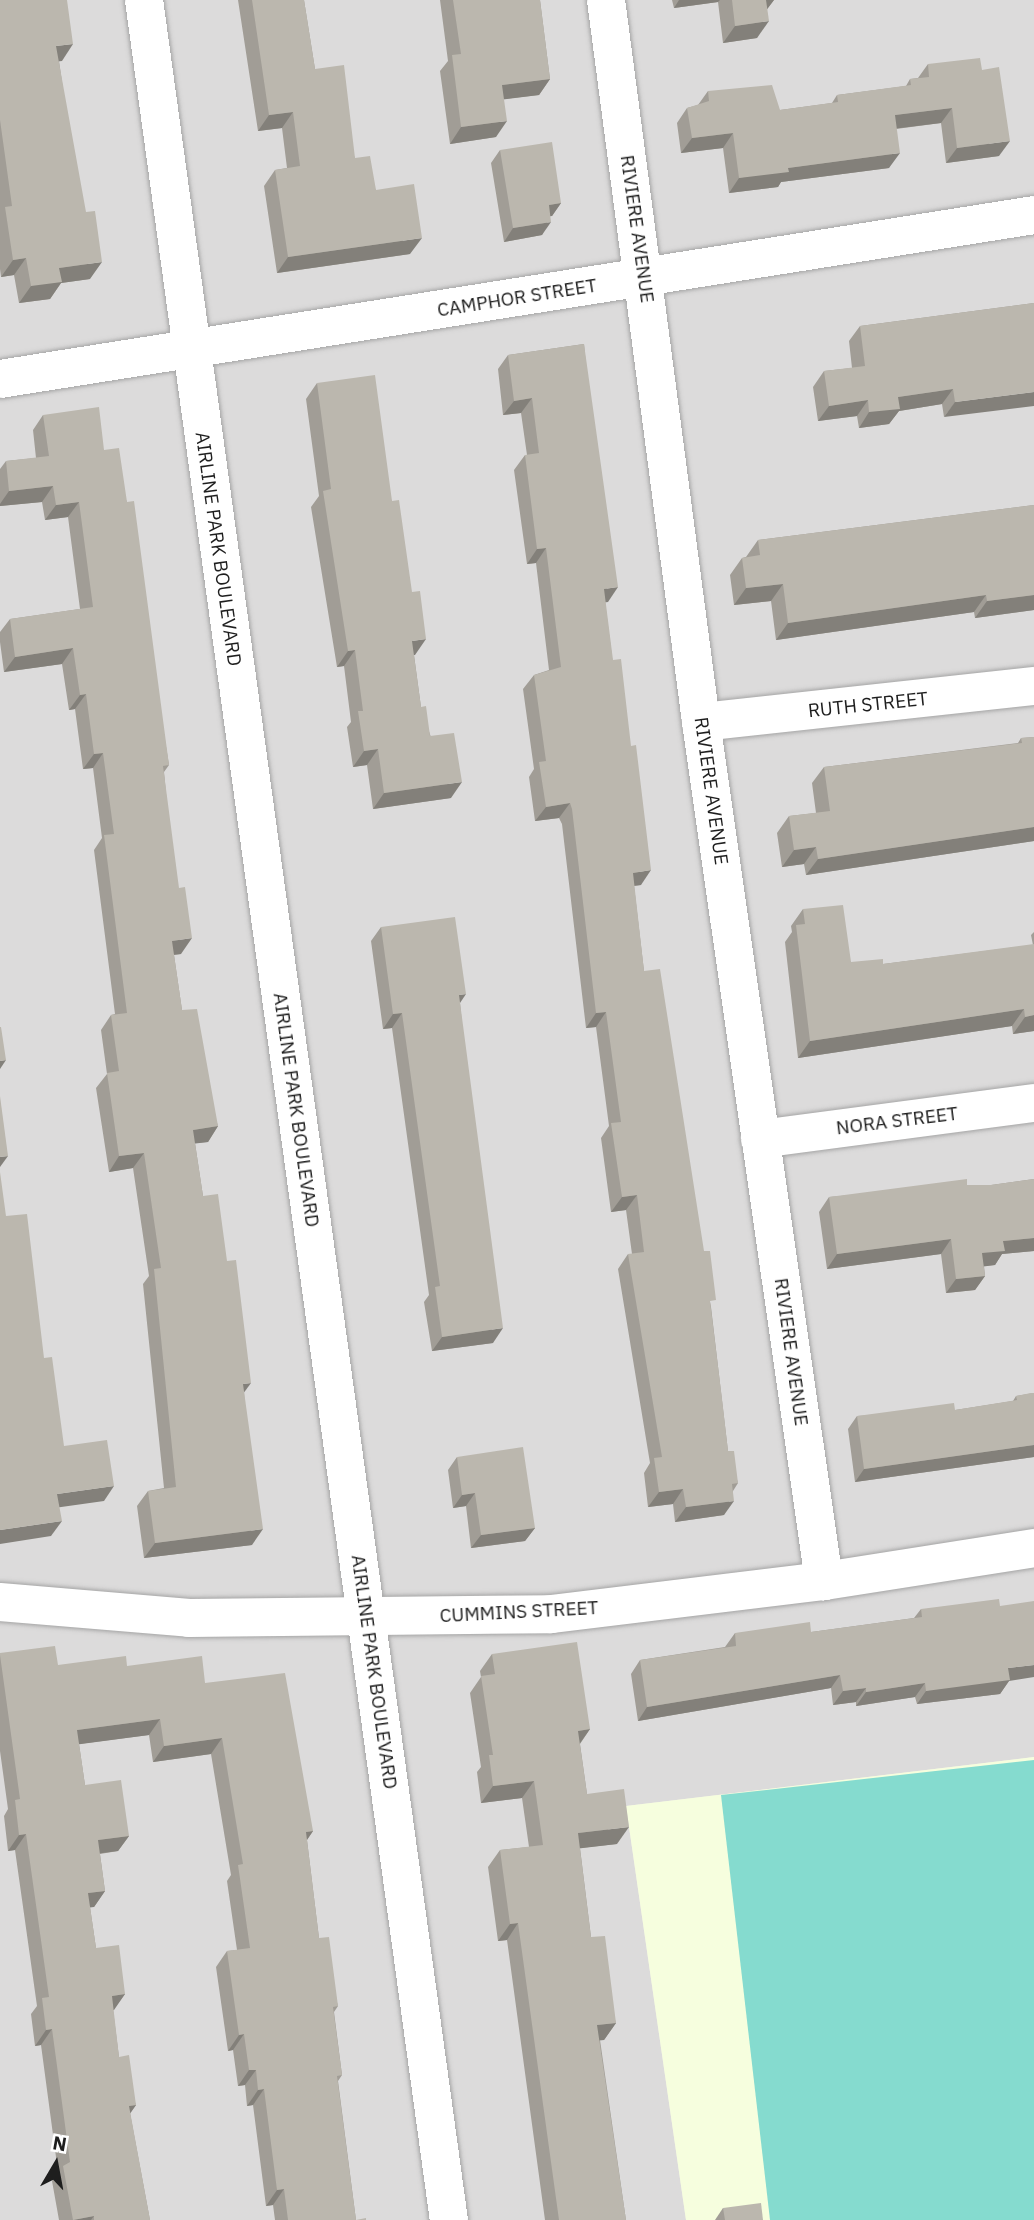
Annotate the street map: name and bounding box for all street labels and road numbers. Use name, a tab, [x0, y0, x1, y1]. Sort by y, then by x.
street label: RIVIERE AVENUE	[615, 154, 659, 304]
street label: CAMPHOR STREET	[436, 274, 598, 322]
street label: AIRLINE PARK BOULEVARD	[190, 430, 246, 668]
street label: RUTH STREET	[807, 687, 929, 723]
street label: RIVIERE AVENUE	[689, 716, 733, 866]
street label: AIRLINE PARK BOULEVARD	[268, 991, 324, 1229]
street label: NORA STREET	[835, 1102, 959, 1140]
street label: RIVIERE AVENUE	[769, 1277, 813, 1427]
street label: AIRLINE PARK BOULEVARD	[346, 1553, 402, 1791]
street label: CUMMINS STREET	[439, 1596, 599, 1628]

